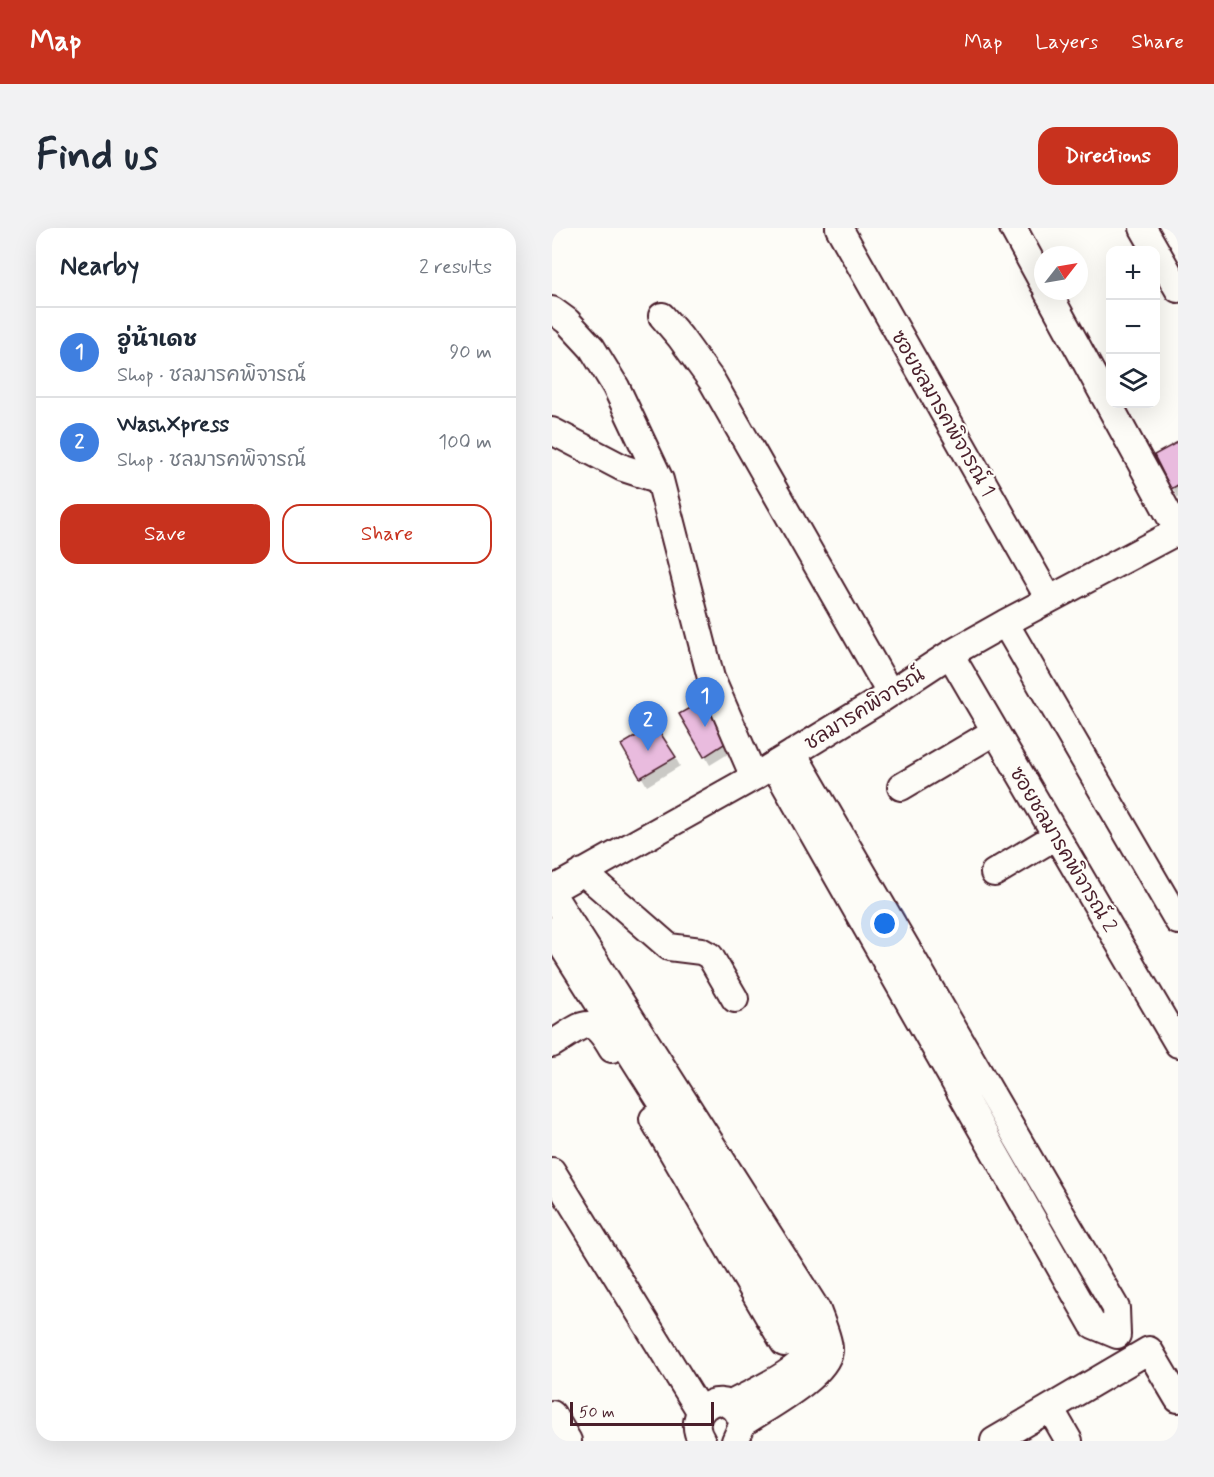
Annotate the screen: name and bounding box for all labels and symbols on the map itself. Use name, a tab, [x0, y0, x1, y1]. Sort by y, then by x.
north arrow	[1034, 246, 1088, 300]
street label: ซอยชลมารคพิจารณ์ 1	[884, 325, 1002, 502]
street label: ชลมารคพิจารณ์	[799, 661, 930, 757]
pin: 1	[686, 678, 724, 727]
pin: 2	[628, 702, 668, 751]
street label: ซอยชลมารคพิจารณ์ 2	[1003, 762, 1124, 938]
your location	[870, 909, 899, 938]
scale bar	[570, 1399, 714, 1426]

